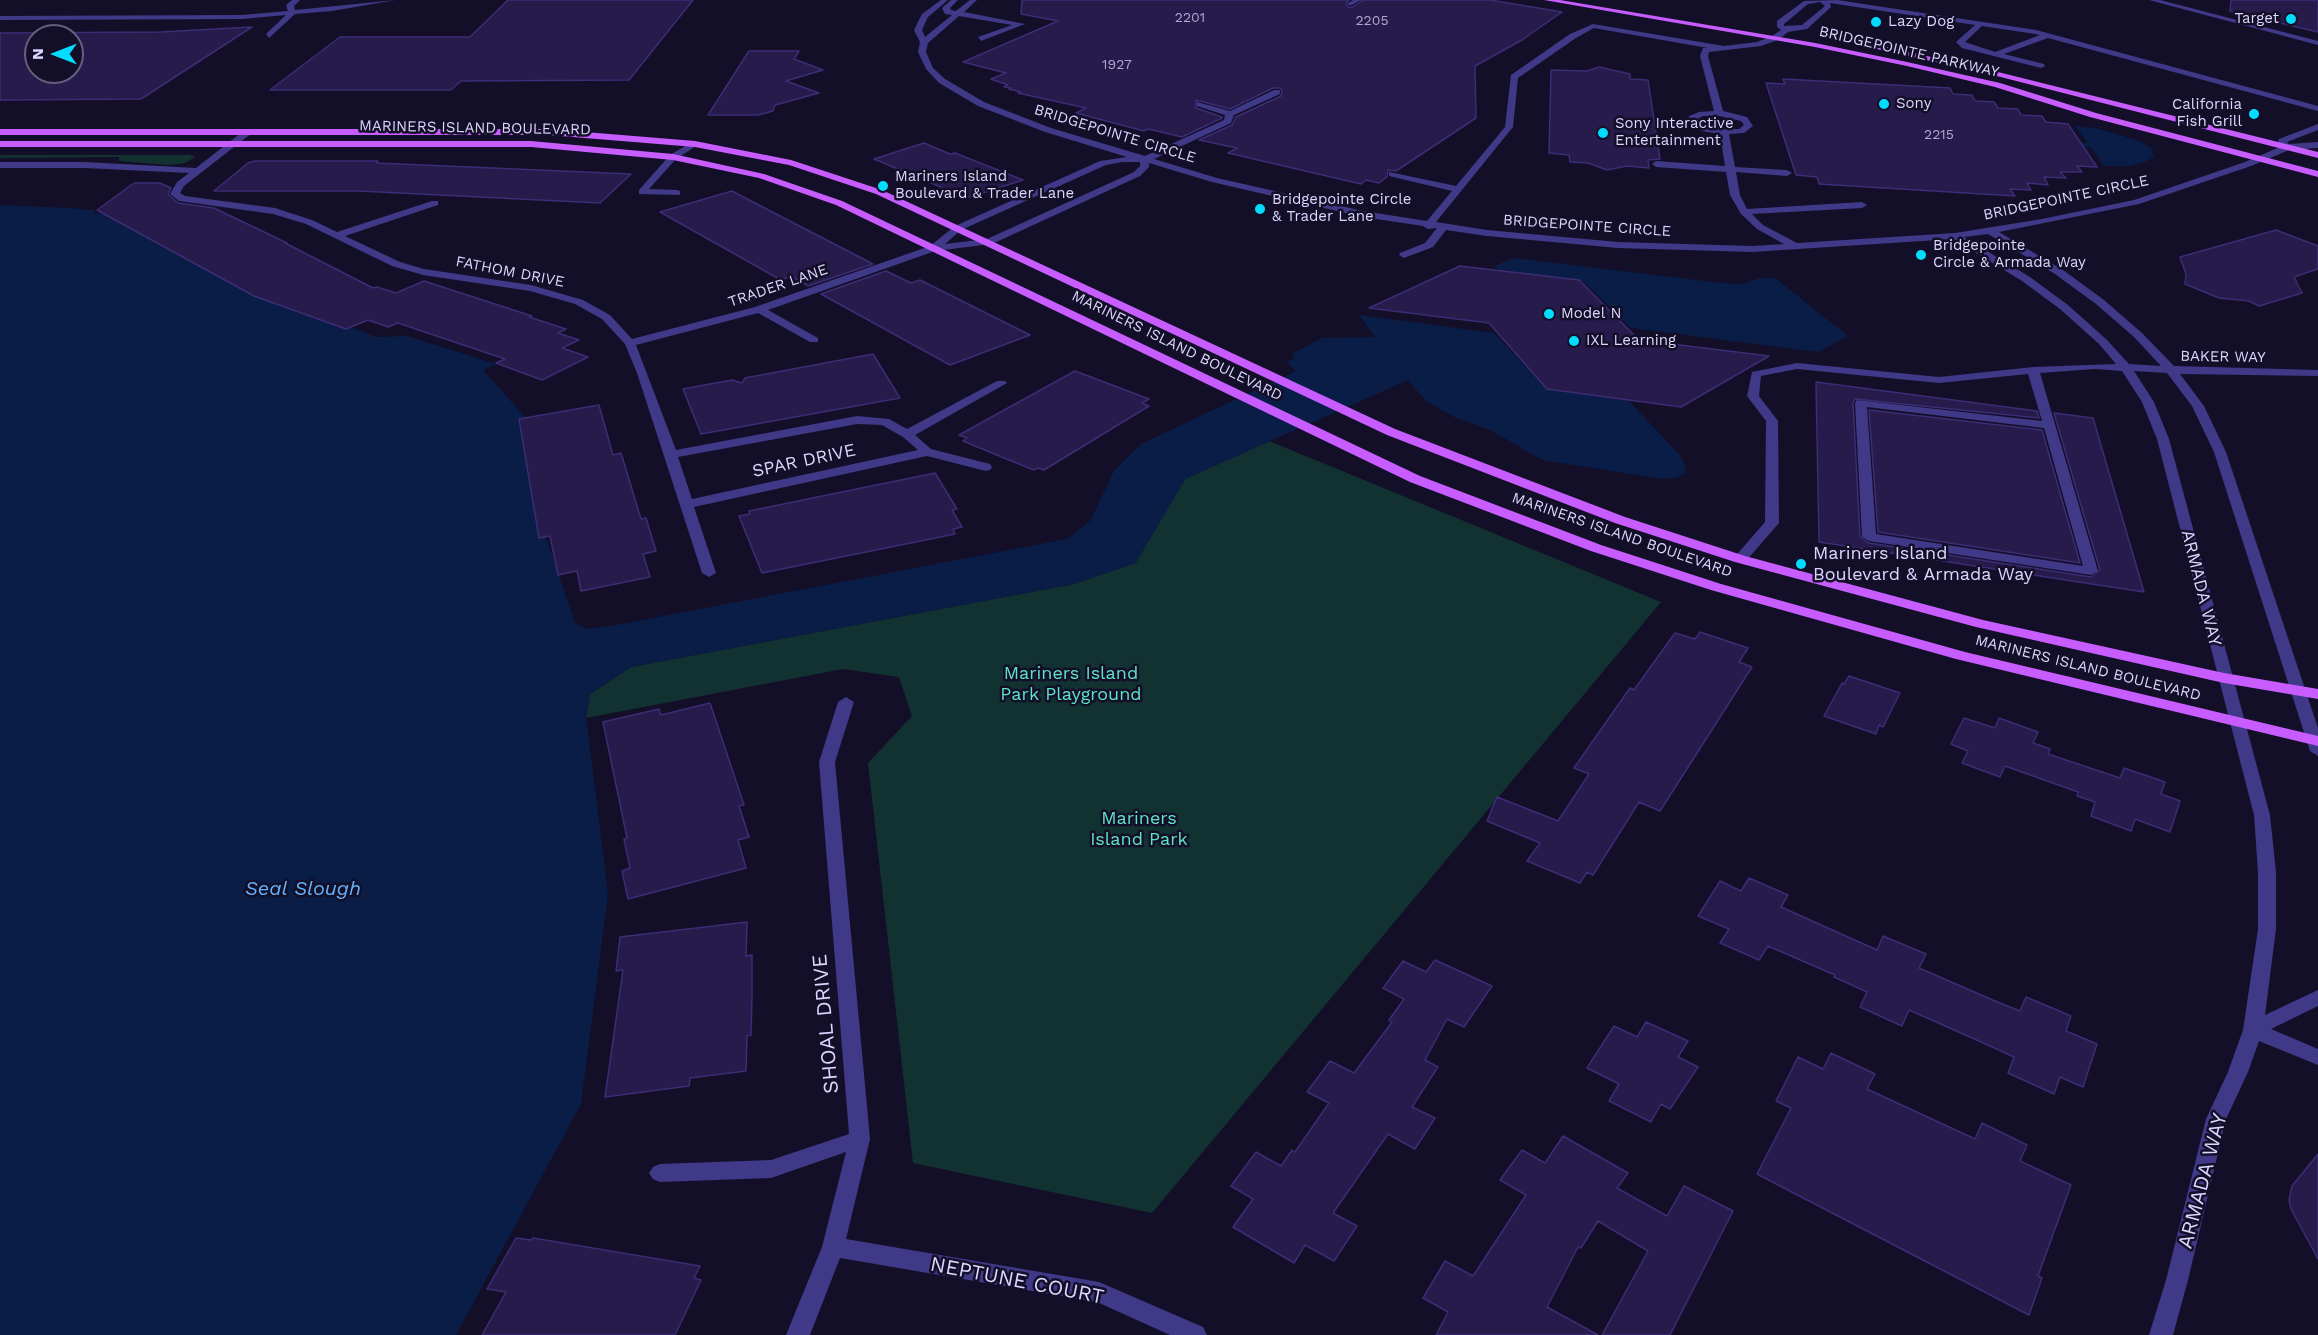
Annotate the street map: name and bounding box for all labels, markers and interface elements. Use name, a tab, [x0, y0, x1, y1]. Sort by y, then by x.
house number: 2201	[1175, 10, 1205, 26]
place label: Target	[2235, 10, 2279, 28]
marker: Target	[2284, 12, 2298, 26]
house number: 2205	[1355, 13, 1389, 29]
place label: Lazy Dog	[1888, 13, 1954, 31]
marker: Lazy Dog	[1869, 15, 1883, 29]
street label: BRIDGEPOINTE PARKWAY	[1817, 22, 2001, 82]
north arrow	[24, 24, 84, 84]
text: N	[28, 48, 47, 60]
house number: 1927	[1102, 57, 1132, 73]
place label: Sony	[1896, 95, 1931, 113]
place label: California Fish Grill	[2172, 96, 2242, 131]
marker: Sony	[1877, 97, 1891, 111]
street label: BRIDGEPOINTE CIRCLE	[1032, 101, 1198, 167]
marker: California Fish Grill	[2247, 107, 2261, 121]
place label: Sony Interactive Entertainment	[1615, 115, 1734, 150]
street label: MARINERS ISLAND BOULEVARD	[359, 117, 591, 139]
marker: Sony Interactive Entertainment	[1596, 126, 1610, 140]
house number: 2215	[1924, 127, 1954, 143]
place label: Mariners Island Boulevard & Trader Lane	[895, 168, 1074, 203]
street label: BRIDGEPOINTE CIRCLE	[1982, 172, 2150, 224]
marker: Mariners Island Boulevard & Trader Lane	[876, 179, 890, 193]
place label: Bridgepointe Circle & Trader Lane	[1272, 191, 1411, 226]
marker: Bridgepointe Circle & Trader Lane	[1253, 202, 1267, 216]
street label: BRIDGEPOINTE CIRCLE	[1502, 211, 1672, 241]
place label: Bridgepointe Circle & Armada Way	[1933, 237, 2086, 272]
marker: Bridgepointe Circle & Armada Way	[1914, 248, 1928, 262]
street label: FATHOM DRIVE	[454, 253, 566, 291]
street label: TRADER LANE	[726, 261, 830, 311]
street label: MARINERS ISLAND BOULEVARD	[1069, 287, 1285, 405]
place label: Model N	[1561, 305, 1621, 323]
marker: Model N	[1542, 307, 1556, 321]
place label: IXL Learning	[1586, 332, 1676, 350]
marker: IXL Learning	[1567, 334, 1581, 348]
street label: BAKER WAY	[2180, 347, 2266, 367]
street label: SPAR DRIVE	[750, 440, 858, 482]
street label: MARINERS ISLAND BOULEVARD	[1509, 489, 1735, 581]
street label: ARMADA WAY	[2176, 528, 2226, 648]
place label: Mariners Island Boulevard & Armada Way	[1813, 543, 2033, 586]
marker: Mariners Island Boulevard & Armada Way	[1794, 557, 1808, 571]
street label: MARINERS ISLAND BOULEVARD	[1973, 631, 2203, 705]
park label: Mariners Island Park Playground	[1000, 663, 1142, 706]
park label: Mariners Island Park	[1090, 808, 1188, 850]
water label: Seal Slough	[245, 877, 361, 901]
street label: SHOAL DRIVE	[807, 953, 845, 1095]
street label: ARMADA WAY	[2173, 1111, 2233, 1251]
street label: NEPTUNE COURT	[928, 1252, 1106, 1310]

